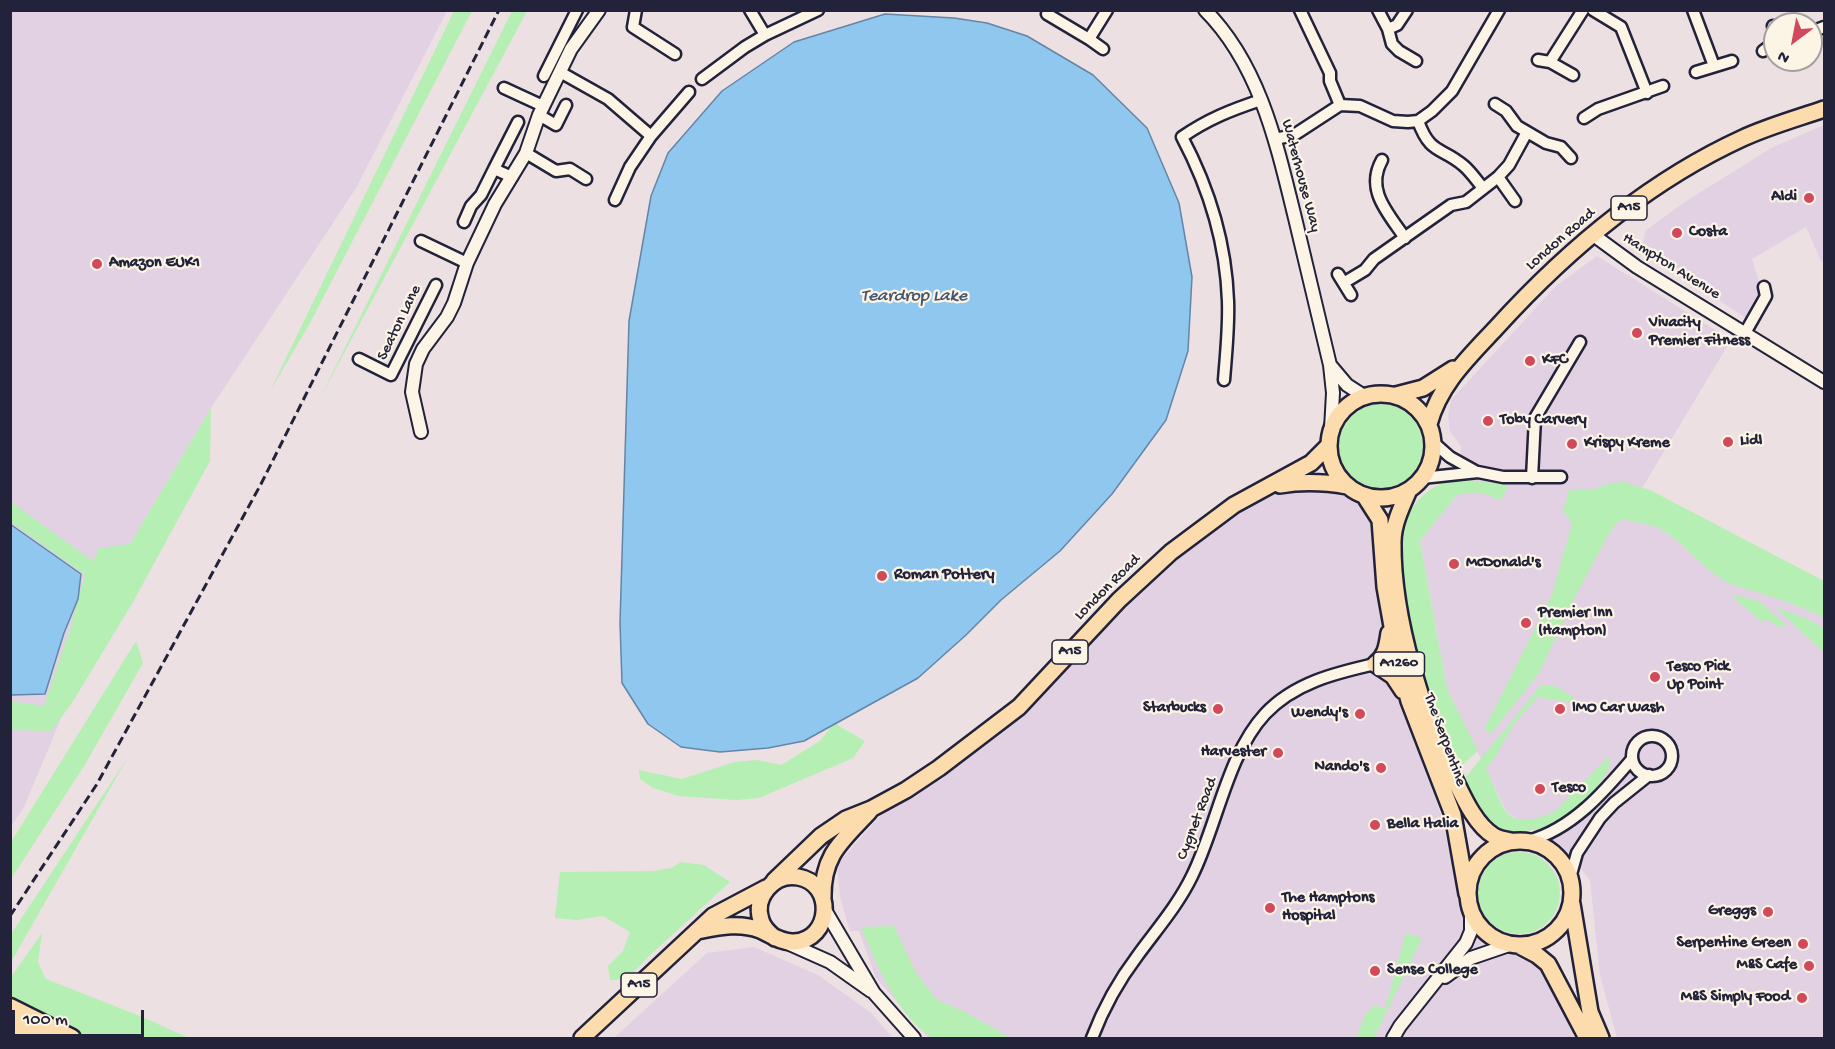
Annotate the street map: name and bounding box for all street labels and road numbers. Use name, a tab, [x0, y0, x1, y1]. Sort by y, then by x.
street label: Waterhouse Way	[1276, 118, 1324, 234]
road number: A15	[1611, 196, 1647, 220]
street label: London Road	[1522, 205, 1600, 275]
street label: Hampton Avenue	[1619, 229, 1723, 305]
street label: Seaton Lane	[374, 282, 426, 364]
street label: London Road	[1071, 551, 1145, 625]
road number: A15	[1052, 640, 1088, 664]
road number: A1260	[1374, 652, 1424, 676]
street label: The Serpentine	[1418, 691, 1470, 789]
street label: Cygnet Road	[1173, 775, 1223, 863]
road number: A15	[621, 973, 657, 997]

